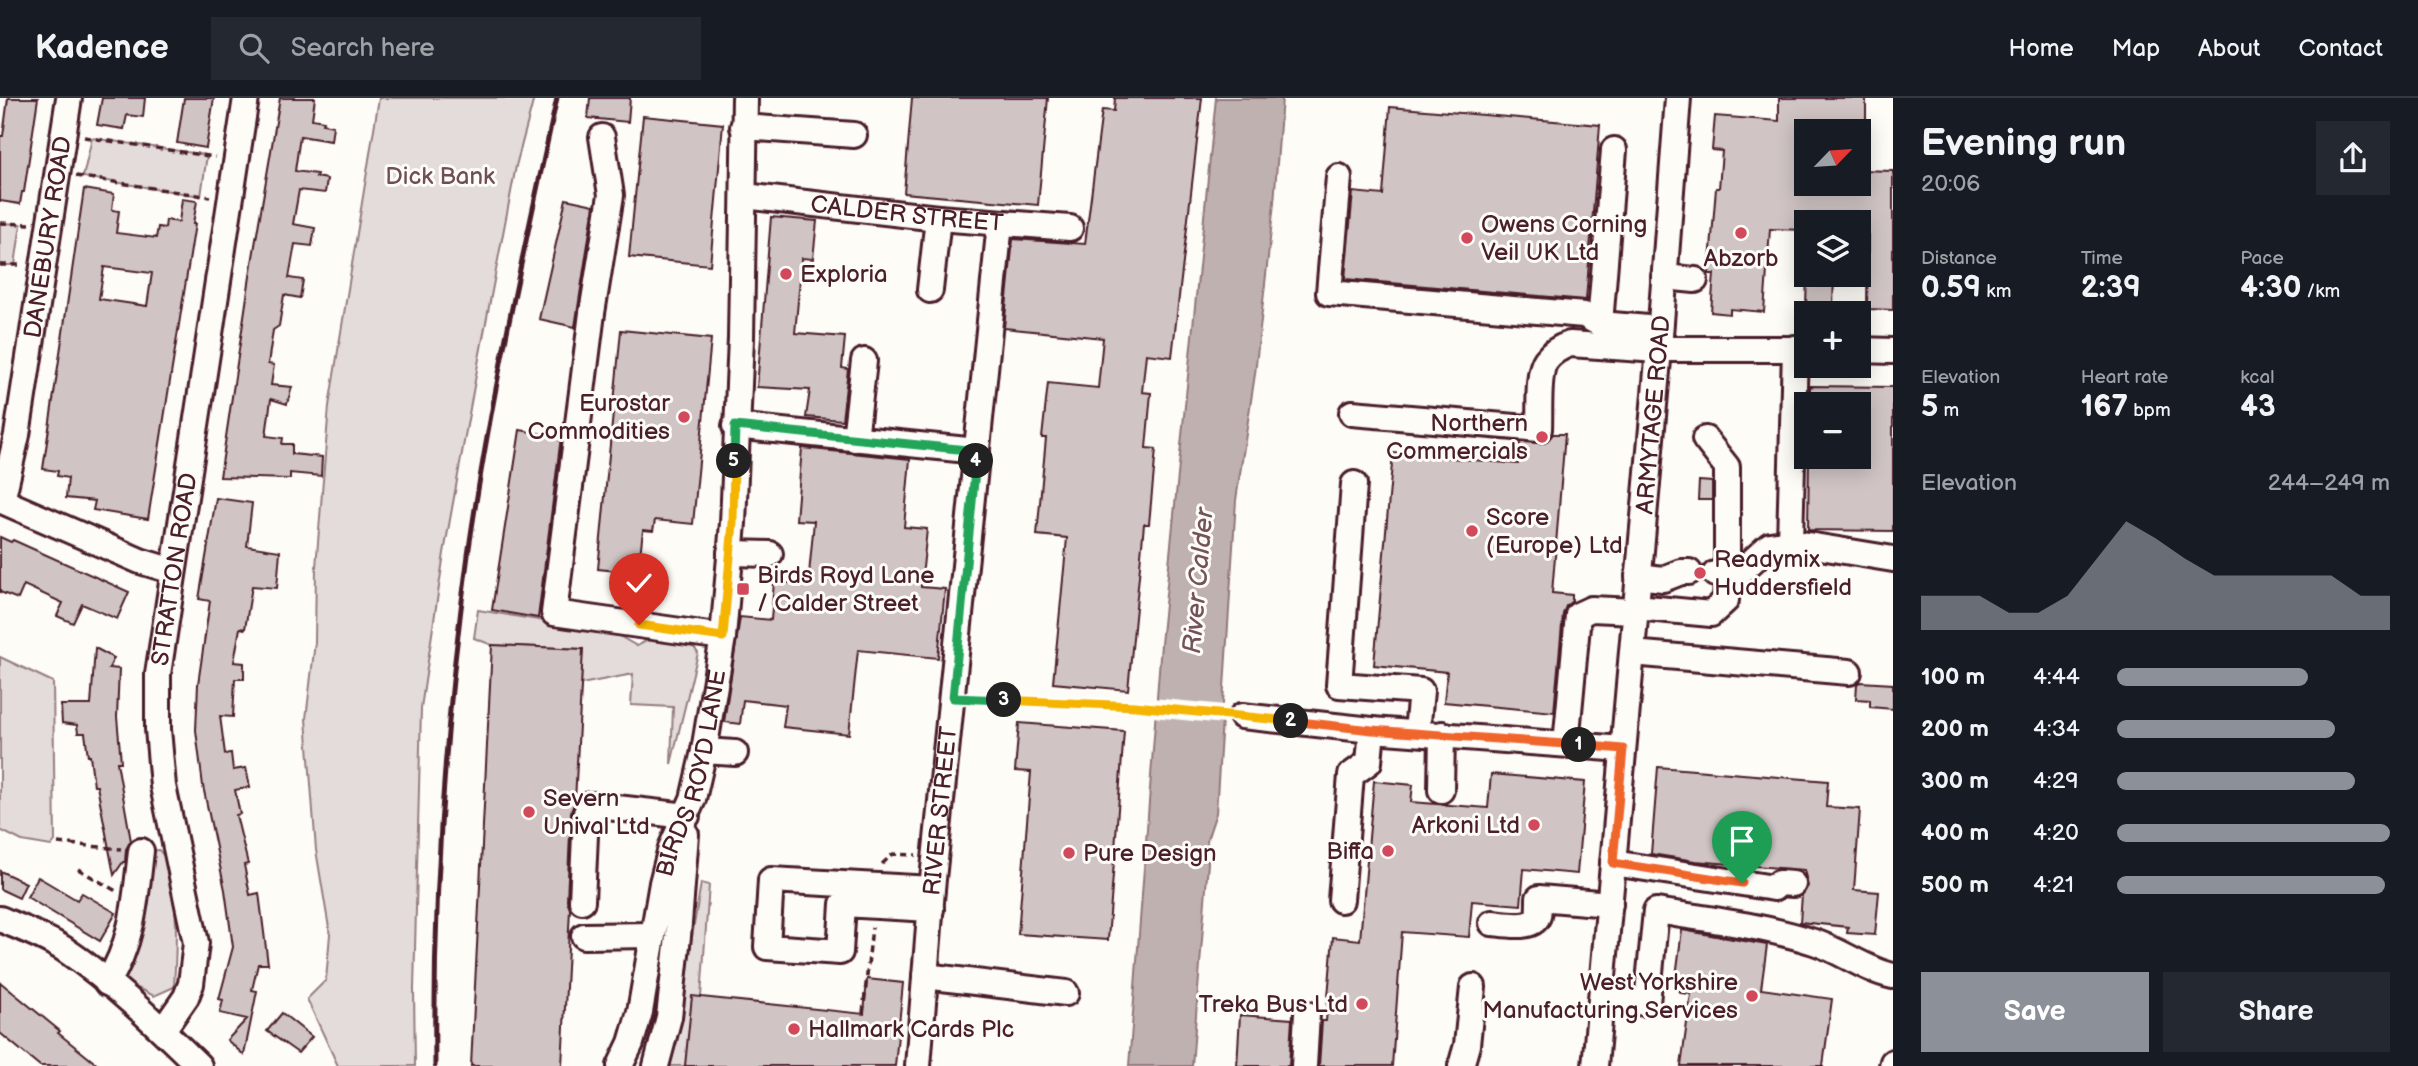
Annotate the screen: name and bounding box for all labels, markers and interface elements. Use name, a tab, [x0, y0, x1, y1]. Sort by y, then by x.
search box	[211, 17, 701, 80]
text: Kadence	[35, 28, 169, 68]
icon: search	[235, 29, 273, 67]
text: Search here	[291, 33, 435, 64]
text: Home	[2009, 34, 2074, 63]
text: Map	[2112, 34, 2160, 63]
text: About	[2198, 34, 2260, 63]
text: Contact	[2298, 34, 2383, 63]
north arrow	[1794, 119, 1871, 196]
map controls	[1794, 119, 1871, 469]
text: Evening run	[1921, 121, 2126, 166]
button: share	[2316, 121, 2390, 195]
street label: DANEBURY ROAD	[18, 134, 77, 340]
park label: Dick Bank	[385, 162, 495, 191]
text: 20:06	[1921, 170, 1980, 198]
street label: CALDER STREET	[809, 189, 1005, 237]
place label: Owens Corning Veil UK Ltd	[1481, 210, 1647, 267]
button: layers	[1794, 210, 1871, 287]
marker: Abzorb	[1733, 225, 1749, 241]
marker: Owens Corning Veil UK Ltd	[1459, 230, 1475, 246]
place label: Abzorb	[1704, 244, 1778, 273]
text: Distance	[1921, 247, 1997, 270]
text: Time	[2081, 247, 2123, 270]
text: Pace	[2240, 247, 2284, 270]
place label: Exploria	[800, 260, 888, 289]
marker: Exploria	[778, 266, 794, 282]
text: 0.59	[1921, 270, 1981, 306]
text: 2:39	[2081, 270, 2141, 306]
text: 4:30	[2240, 270, 2301, 306]
text: km	[1981, 280, 2011, 303]
text: /km	[2301, 280, 2340, 303]
button: +	[1794, 301, 1871, 378]
street label: ARMYTAGE ROAD	[1630, 314, 1676, 515]
text: Elevation	[1921, 366, 2000, 389]
text: Heart rate	[2081, 366, 2168, 389]
text: kcal	[2240, 366, 2274, 389]
place label: Eurostar Commodities	[528, 389, 670, 446]
text: 5	[1921, 389, 1938, 425]
text: 167	[2081, 389, 2128, 425]
text: 43	[2240, 389, 2276, 425]
button: −	[1794, 392, 1871, 469]
text: m	[1938, 399, 1959, 422]
text: bpm	[2128, 399, 2171, 422]
marker: Eurostar Commodities	[676, 409, 692, 425]
place label: Northern Commercials	[1386, 409, 1528, 466]
marker: Northern Commercials	[1534, 429, 1550, 445]
pin: 5	[716, 444, 752, 478]
pin: 4	[958, 444, 993, 478]
text: 5	[728, 449, 739, 472]
text: 4	[970, 449, 981, 472]
text: Elevation	[1921, 469, 2017, 497]
text: 244–249 m	[2268, 469, 2390, 497]
street label: STRATTON ROAD	[145, 471, 203, 668]
place label: Score (Europe) Ltd	[1486, 503, 1623, 560]
water label: River Calder	[1177, 505, 1221, 655]
marker: Score (Europe) Ltd	[1464, 523, 1480, 539]
place label: Readymix Huddersfield	[1714, 545, 1852, 602]
pin	[609, 553, 669, 625]
place label: Birds Royd Lane / Calder Street	[757, 561, 935, 618]
icon: check	[620, 564, 658, 602]
marker: Readymix Huddersfield	[1692, 565, 1708, 581]
marker: Birds Royd Lane / Calder Street	[735, 581, 751, 597]
text: 100 m	[1921, 663, 1985, 691]
text: 4:44	[2033, 663, 2080, 691]
street label: BIRDS ROYD LANE	[650, 667, 732, 880]
pin: 3	[986, 682, 1021, 718]
text: 3	[998, 688, 1009, 711]
pin: 2	[1274, 704, 1308, 738]
text: 2	[1285, 709, 1296, 732]
text: 200 m	[1921, 715, 1989, 743]
text: 4:34	[2033, 715, 2080, 743]
street label: RIVER STREET	[917, 724, 963, 897]
pin: 1	[1562, 728, 1596, 762]
text: 1	[1575, 733, 1583, 756]
text: 300 m	[1921, 767, 1989, 795]
text: 4:29	[2033, 767, 2079, 795]
place label: Severn Unival Ltd	[543, 784, 650, 841]
marker: Severn Unival Ltd	[521, 804, 537, 820]
place label: Arkoni Ltd	[1412, 811, 1520, 840]
pin	[1712, 811, 1772, 883]
marker: Arkoni Ltd	[1526, 817, 1542, 833]
text: 400 m	[1921, 819, 1989, 847]
text: 4:20	[2033, 819, 2079, 847]
icon: arrive	[1723, 822, 1761, 860]
place label: Biffa	[1326, 837, 1374, 866]
place label: Pure Design	[1083, 839, 1217, 868]
marker: Biffa	[1380, 843, 1396, 859]
marker: Pure Design	[1061, 845, 1077, 861]
text: 500 m	[1921, 871, 1989, 899]
text: 4:21	[2033, 871, 2074, 899]
place label: West Yorkshire Manufacturing Services	[1482, 968, 1738, 1025]
button: Save	[1921, 972, 2149, 1052]
button: Share	[2163, 972, 2390, 1052]
marker: West Yorkshire Manufacturing Services	[1744, 988, 1760, 1004]
place label: Treka Bus Ltd	[1199, 990, 1348, 1019]
marker: Treka Bus Ltd	[1354, 996, 1370, 1012]
place label: Hallmark Cards Plc	[808, 1015, 1014, 1044]
marker: Hallmark Cards Plc	[786, 1021, 802, 1037]

